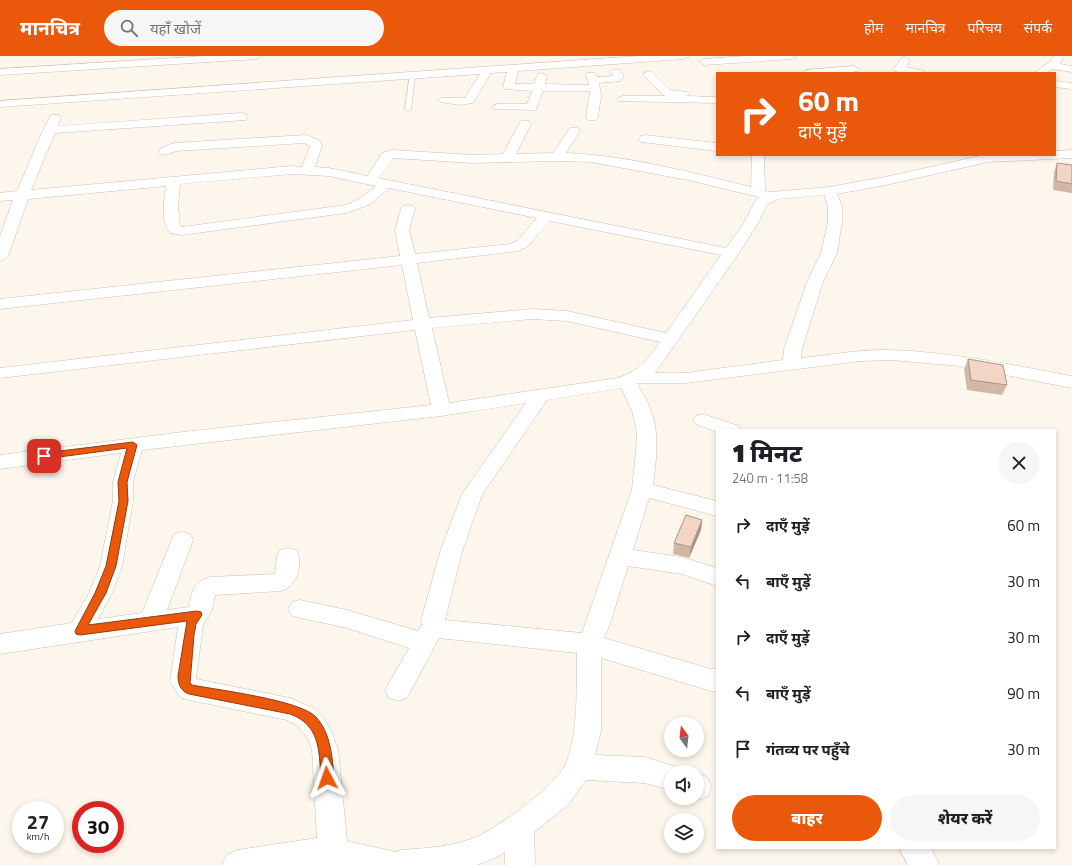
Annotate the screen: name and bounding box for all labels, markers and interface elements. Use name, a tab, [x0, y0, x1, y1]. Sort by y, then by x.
search box	[104, 10, 384, 46]
text: मानचित्र	[20, 13, 80, 42]
icon: search	[118, 17, 140, 39]
text: यहाँ खोजें	[150, 17, 201, 40]
text: होम	[864, 17, 883, 38]
text: मानचित्र	[905, 17, 946, 38]
text: परिचय	[968, 17, 1002, 38]
text: संपर्क	[1024, 17, 1052, 38]
text: 60 m	[798, 79, 859, 122]
icon: right	[732, 88, 784, 140]
text: दाएँ मुड़ें	[798, 118, 847, 145]
text: 1 मिनट	[732, 435, 802, 471]
pin	[27, 439, 61, 473]
button: close	[998, 442, 1040, 484]
icon: arrive	[33, 445, 55, 467]
text: 240 m · 11:58	[732, 468, 808, 488]
icon: right	[732, 514, 754, 536]
text: दाएँ मुड़ें	[766, 514, 810, 537]
text: 60 m	[1007, 514, 1040, 537]
icon: left	[732, 570, 754, 592]
text: बाएँ मुड़ें	[766, 570, 810, 593]
text: 30 m	[1007, 570, 1040, 593]
icon: right	[732, 626, 754, 648]
text: दाएँ मुड़ें	[766, 626, 810, 649]
text: 30 m	[1007, 626, 1040, 649]
icon: left	[732, 682, 754, 704]
text: बाएँ मुड़ें	[766, 682, 810, 705]
text: 90 m	[1007, 682, 1040, 705]
north arrow	[664, 717, 704, 757]
map controls	[664, 717, 704, 853]
icon: arrive	[732, 738, 754, 760]
text: गंतव्य पर पहुँचे	[766, 738, 850, 761]
text: 30 m	[1007, 738, 1040, 761]
position arrow	[306, 757, 348, 799]
button: sound	[664, 765, 704, 805]
button: बाहर	[732, 795, 882, 841]
button: शेयर करें	[890, 795, 1040, 841]
speed limit sign: 30	[72, 801, 124, 853]
text: 27	[27, 806, 49, 837]
button: layers	[664, 813, 704, 853]
text: km/h	[27, 829, 49, 844]

